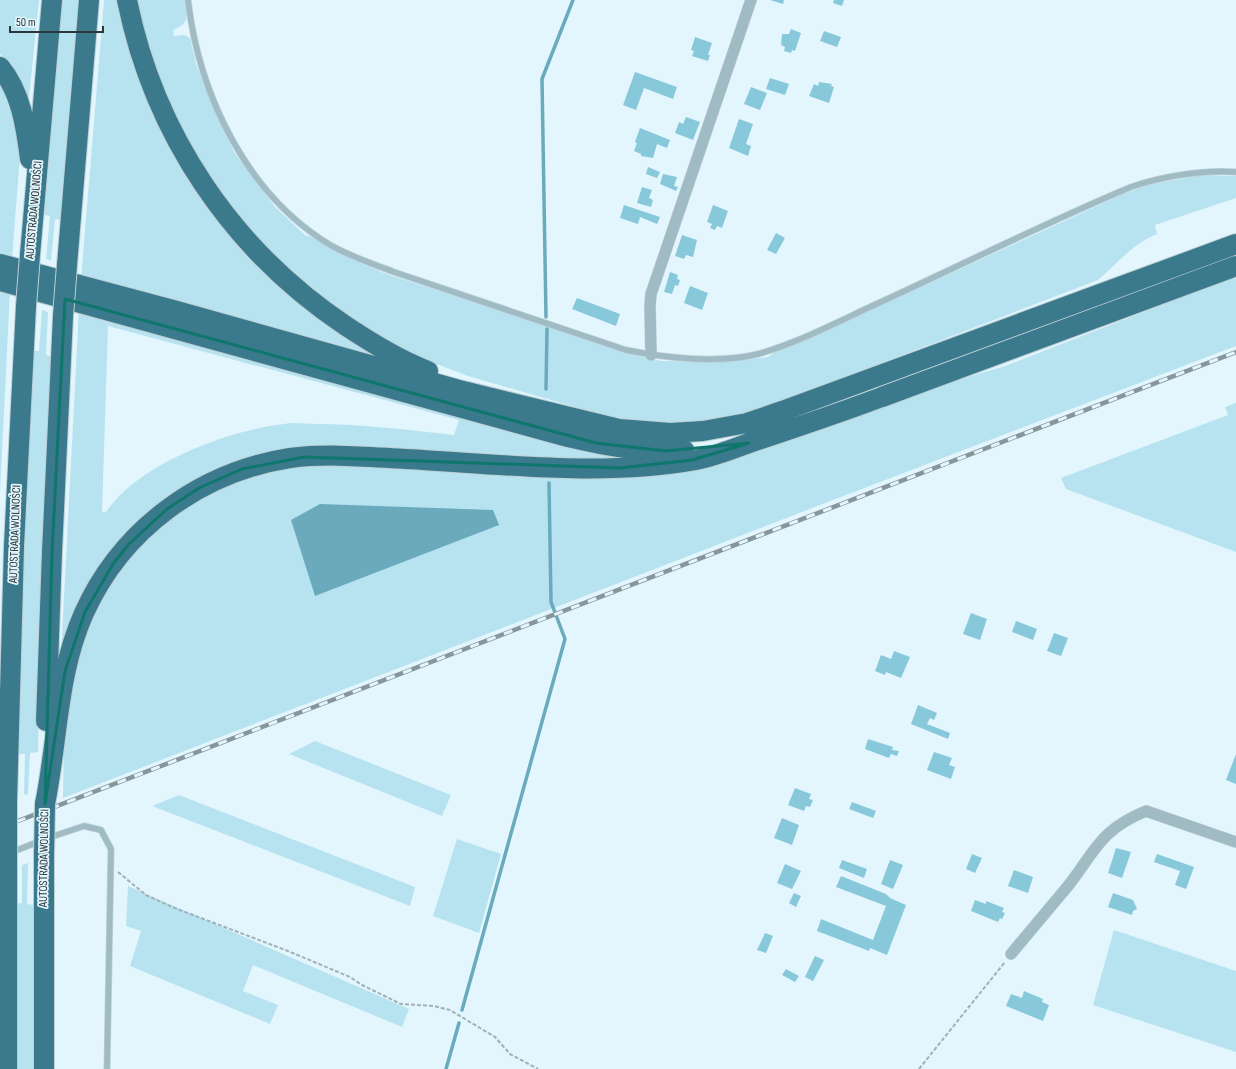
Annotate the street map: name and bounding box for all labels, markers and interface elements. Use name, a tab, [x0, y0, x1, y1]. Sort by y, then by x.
scale bar	[10, 8, 103, 34]
text: 50 m	[16, 15, 36, 30]
street label: AUTOSTRADA WOLNOŚCI	[22, 160, 46, 261]
street label: AUTOSTRADA WOLNOŚCI	[6, 485, 24, 584]
street label: AUTOSTRADA WOLNOŚCI	[36, 809, 52, 908]

